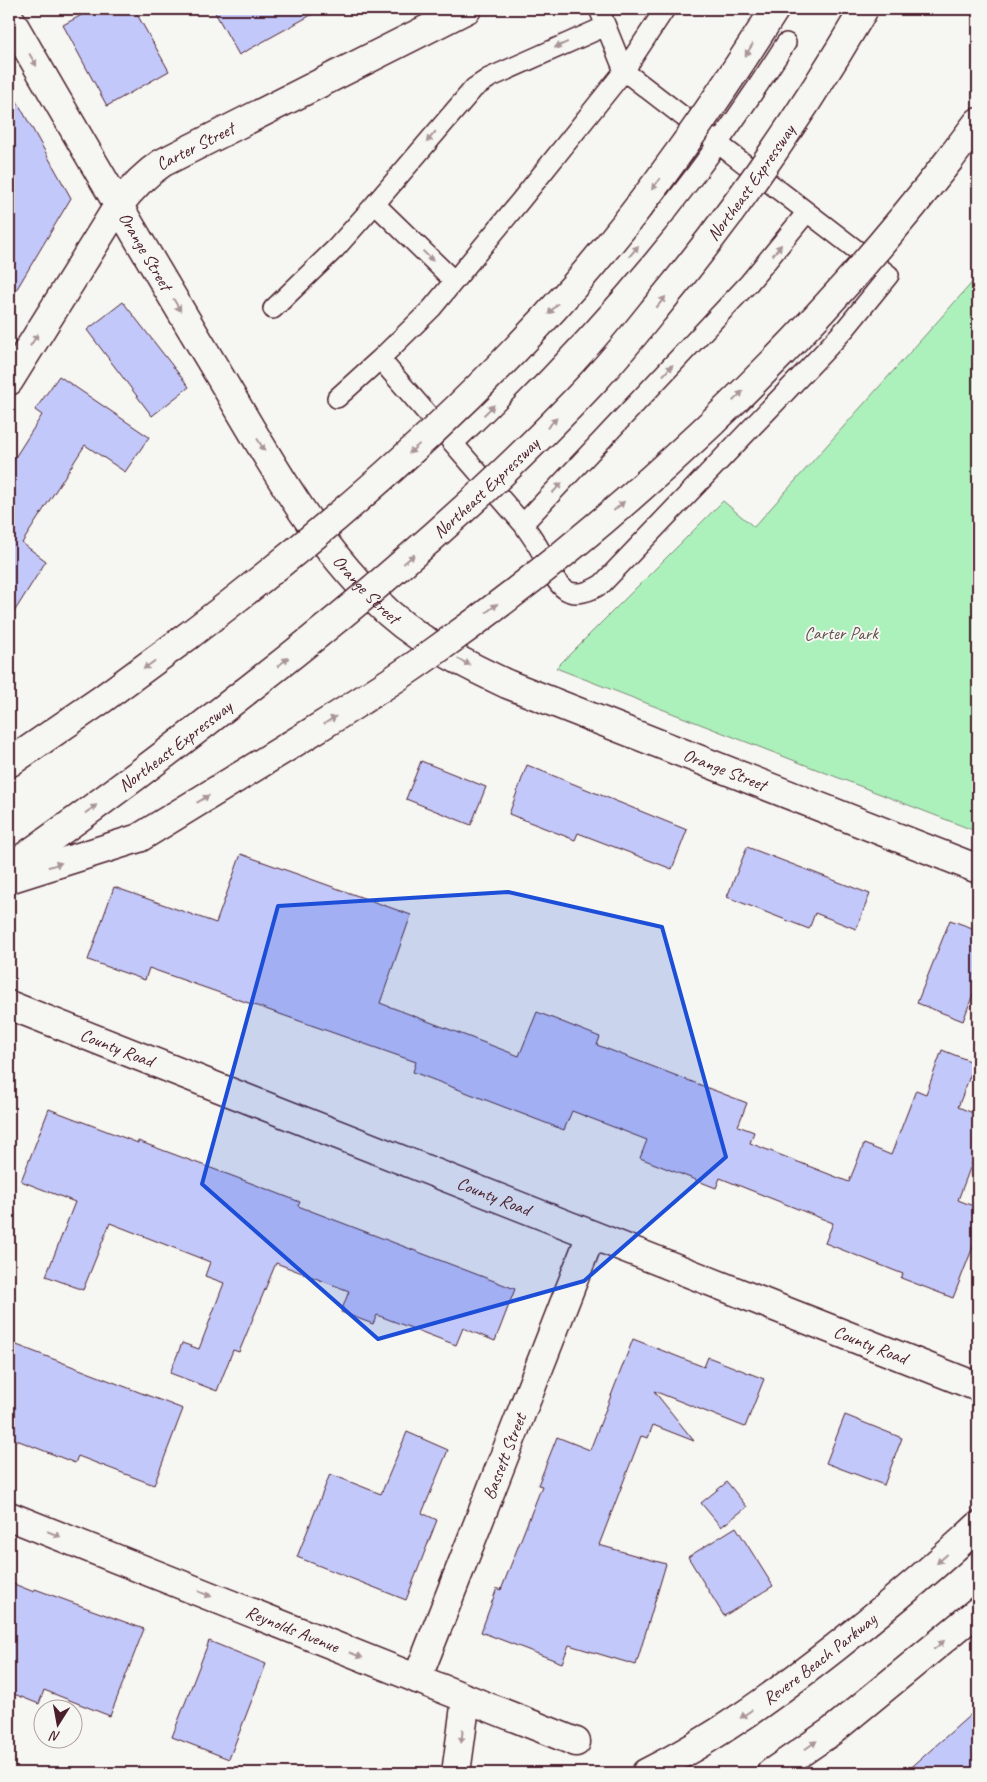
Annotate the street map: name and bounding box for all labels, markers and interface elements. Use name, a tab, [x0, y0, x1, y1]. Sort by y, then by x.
one-way arrow	[554, 42, 568, 50]
one-way arrow	[744, 43, 753, 57]
one-way arrow	[29, 53, 38, 66]
street label: Carter Street	[151, 116, 241, 175]
street label: Northeast Expressway	[702, 119, 801, 245]
one-way arrow	[426, 130, 437, 143]
one-way arrow	[651, 177, 662, 190]
street label: Orange Street	[114, 208, 179, 297]
one-way arrow	[772, 243, 783, 256]
one-way arrow	[629, 245, 640, 258]
one-way arrow	[422, 250, 434, 262]
one-way arrow	[655, 296, 666, 309]
one-way arrow	[173, 299, 182, 312]
one-way arrow	[547, 303, 559, 315]
one-way arrow	[30, 333, 39, 346]
one-way arrow	[662, 364, 674, 376]
one-way arrow	[732, 390, 744, 402]
one-way arrow	[483, 404, 495, 416]
one-way arrow	[546, 417, 558, 429]
street label: Northeast Expressway	[428, 432, 545, 543]
one-way arrow	[256, 438, 265, 451]
one-way arrow	[409, 443, 421, 455]
one-way arrow	[551, 482, 563, 494]
one-way arrow	[612, 500, 624, 512]
street label: Orange Street	[328, 551, 406, 631]
one-way arrow	[402, 553, 415, 564]
one-way arrow	[485, 603, 499, 613]
park label: Carter Park	[804, 622, 879, 644]
one-way arrow	[276, 656, 289, 667]
one-way arrow	[457, 658, 471, 667]
one-way arrow	[142, 660, 156, 670]
street label: Northeast Expressway	[114, 694, 238, 796]
one-way arrow	[324, 716, 337, 725]
street label: Orange Street	[680, 743, 772, 797]
one-way arrow	[196, 794, 209, 804]
one-way arrow	[84, 804, 97, 815]
one-way arrow	[48, 860, 63, 868]
street label: County Road	[77, 1023, 159, 1073]
street label: County Road	[454, 1172, 536, 1221]
street label: County Road	[831, 1320, 913, 1370]
street label: Bassett Street	[477, 1408, 532, 1503]
one-way arrow	[47, 1530, 62, 1538]
one-way arrow	[936, 1553, 948, 1564]
one-way arrow	[198, 1591, 212, 1599]
street label: Reynolds Avenue	[243, 1601, 343, 1658]
street label: Revere Beach Parkway	[759, 1607, 882, 1709]
one-way arrow	[932, 1639, 945, 1650]
one-way arrow	[349, 1651, 363, 1659]
north arrow	[32, 1700, 82, 1750]
one-way arrow	[739, 1709, 753, 1719]
text: N	[47, 1727, 61, 1745]
one-way arrow	[458, 1728, 466, 1744]
one-way arrow	[804, 1740, 818, 1750]

